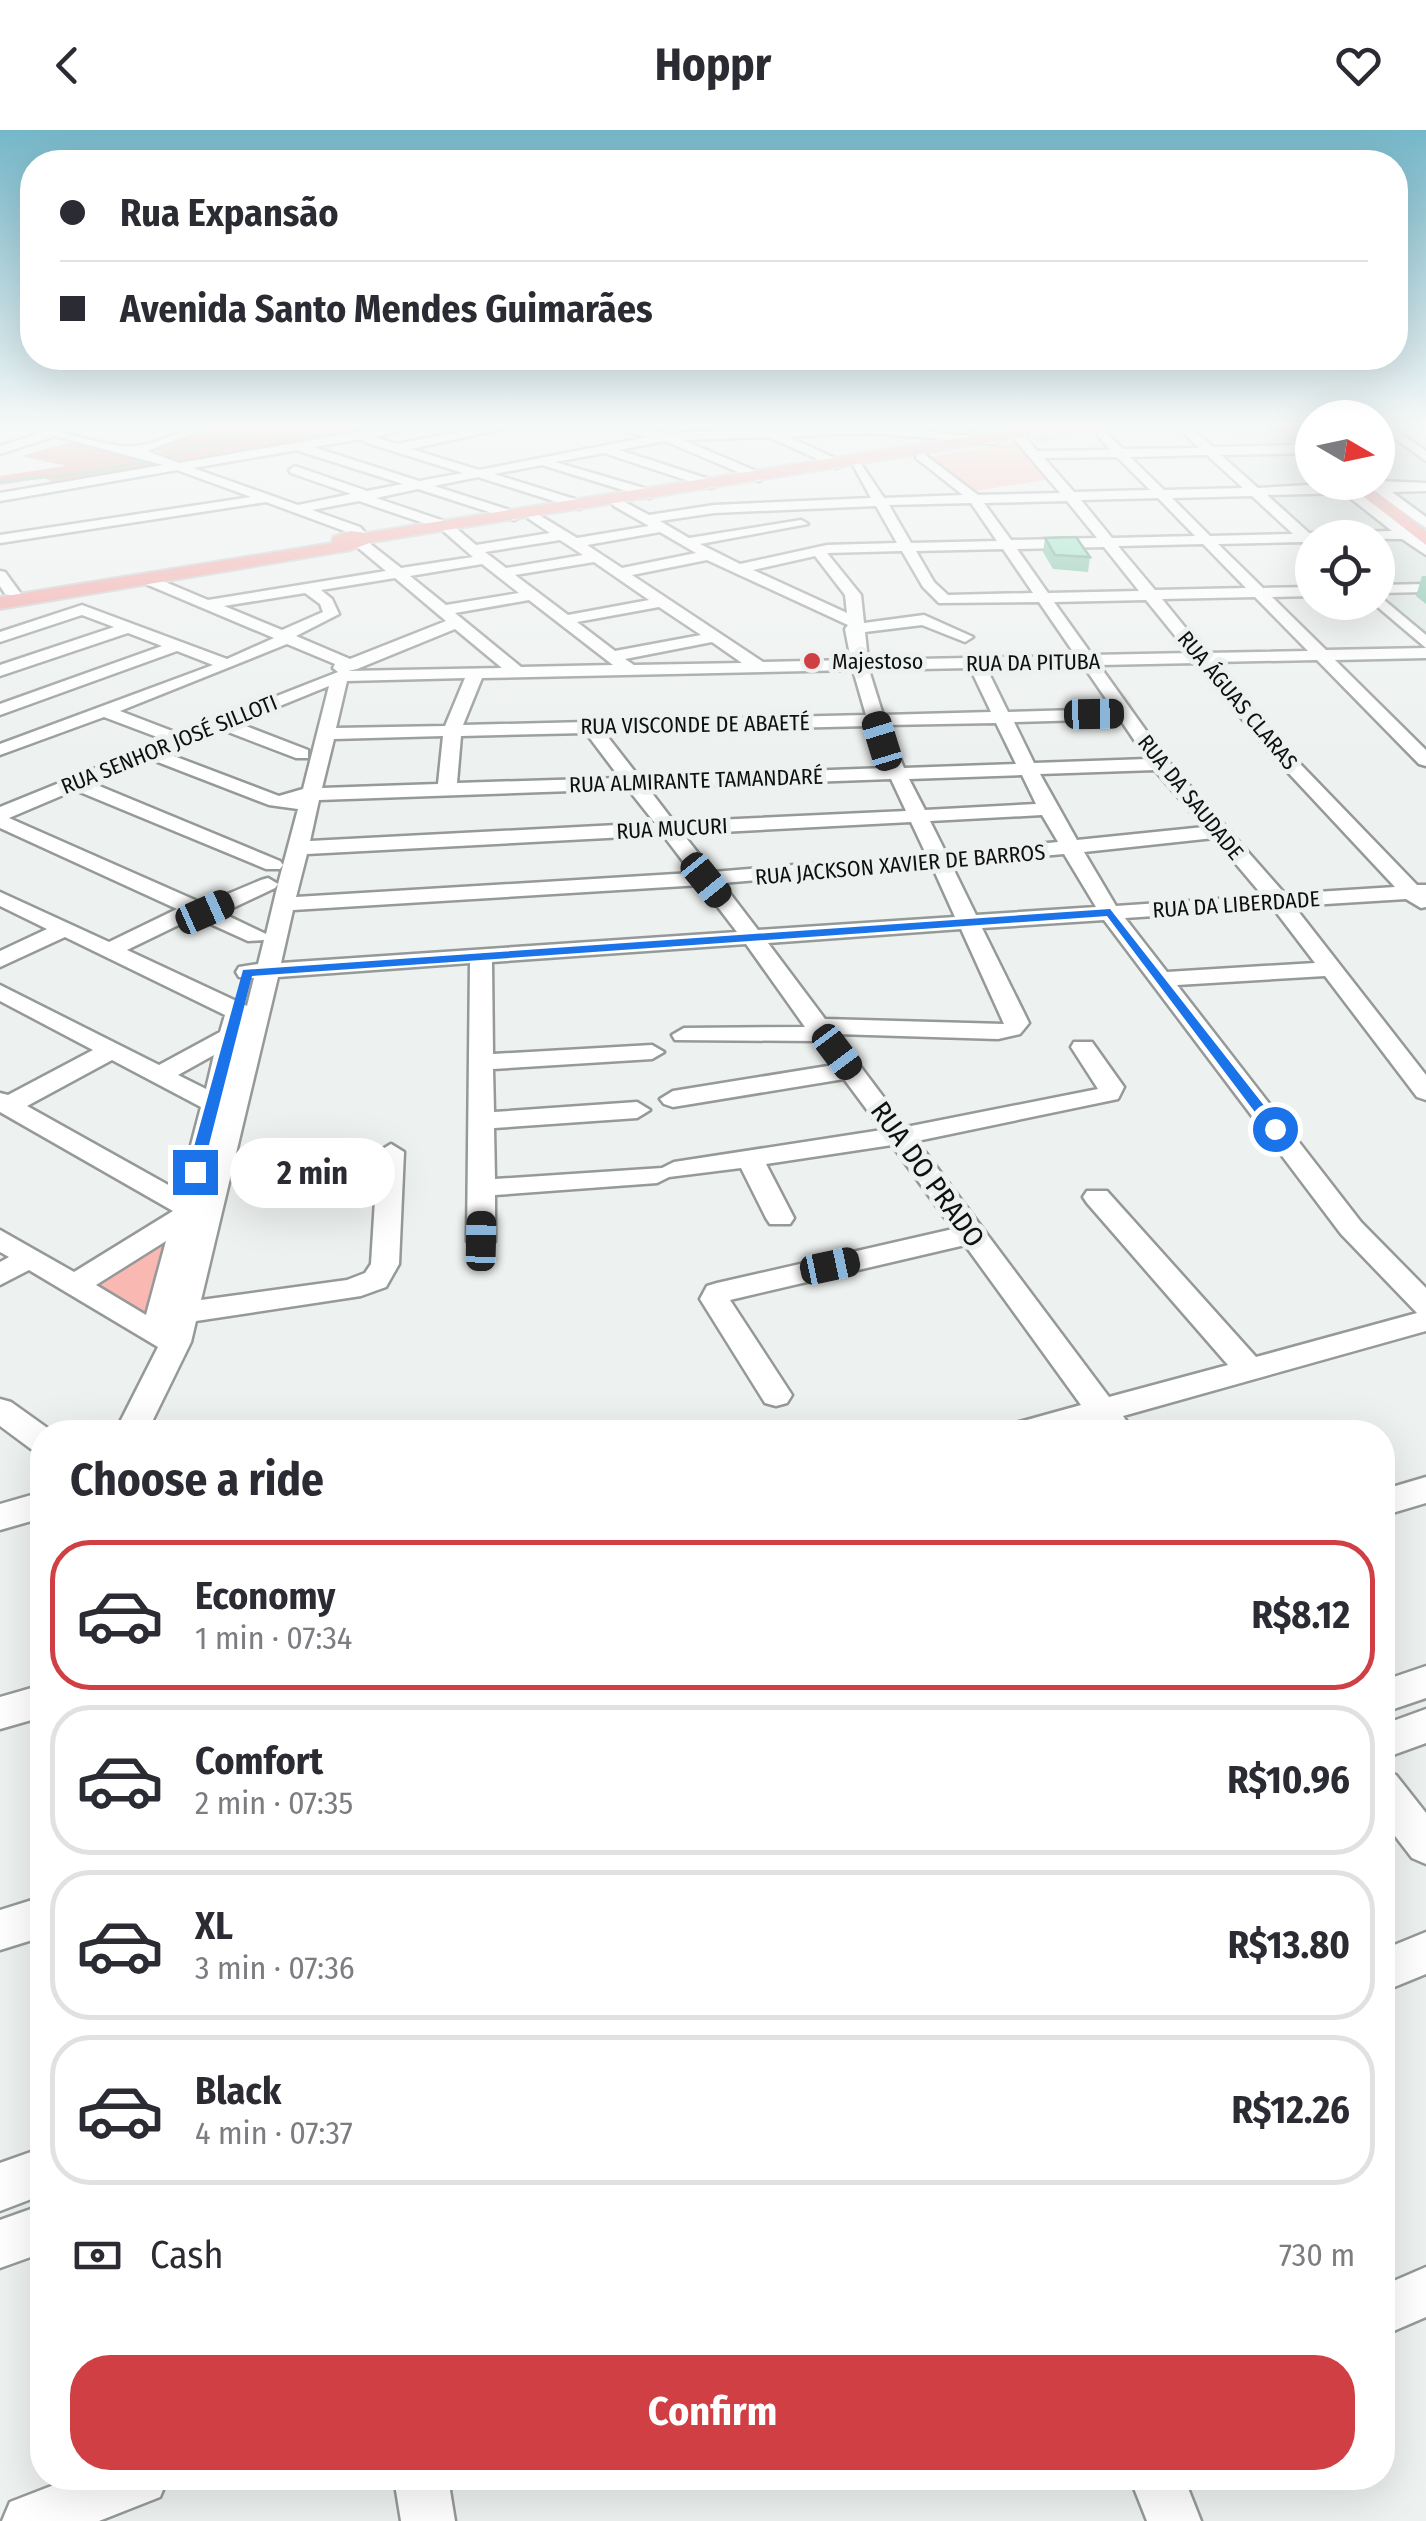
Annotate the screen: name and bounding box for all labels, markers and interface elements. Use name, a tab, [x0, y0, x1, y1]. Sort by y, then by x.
icon: back	[40, 38, 95, 93]
text: Hoppr	[655, 38, 771, 92]
icon: heart	[1331, 38, 1386, 93]
text: Rua Expansão	[120, 190, 338, 236]
text: Avenida Santo Mendes Guimarães	[120, 286, 653, 332]
north arrow	[1295, 400, 1395, 500]
map controls	[1295, 400, 1395, 620]
button: locate	[1295, 520, 1395, 620]
street label: RUA ÁGUAS CLARAS	[1172, 626, 1303, 775]
place label: Majestoso	[832, 648, 923, 675]
street label: RUA DA PITUBA	[966, 648, 1101, 677]
marker: Majestoso	[801, 650, 823, 672]
street label: RUA SENHOR JOSÉ SILLOTI	[57, 689, 281, 800]
car	[1064, 698, 1124, 730]
car	[859, 708, 905, 774]
street label: RUA VISCONDE DE ABAETÉ	[580, 709, 810, 740]
street label: RUA DA SAUDADE	[1132, 729, 1249, 865]
street label: RUA ALMIRANTE TAMANDARÉ	[569, 763, 823, 798]
street label: RUA MUCURI	[616, 812, 728, 845]
street label: RUA JACKSON XAVIER DE BARROS	[754, 838, 1046, 891]
car	[675, 847, 737, 913]
street label: RUA DA LIBERDADE	[1151, 885, 1321, 924]
car	[171, 886, 239, 938]
car	[807, 1019, 867, 1085]
street label: RUA DO PRADO	[864, 1095, 991, 1253]
route start	[1253, 1107, 1298, 1152]
callout: 2 min	[230, 1137, 395, 1207]
route end	[173, 1150, 218, 1195]
text: 2 min	[277, 1154, 348, 1192]
car	[465, 1211, 497, 1271]
car	[798, 1245, 862, 1287]
text: Choose a ride	[70, 1453, 324, 1507]
icon: car	[75, 1570, 165, 1660]
text: Economy	[195, 1573, 335, 1619]
text: R$8.12	[1251, 1592, 1350, 1638]
text: 1 min · 07:34	[195, 1619, 352, 1657]
icon: car	[75, 1735, 165, 1825]
text: Comfort	[195, 1738, 323, 1784]
text: R$10.96	[1227, 1757, 1350, 1803]
text: 2 min · 07:35	[195, 1784, 353, 1822]
icon: car	[75, 1900, 165, 1990]
text: XL	[195, 1903, 233, 1949]
text: R$13.80	[1228, 1922, 1350, 1968]
text: 3 min · 07:36	[195, 1949, 355, 1987]
icon: car	[75, 2065, 165, 2155]
text: Black	[195, 2068, 281, 2114]
text: R$12.26	[1232, 2087, 1350, 2133]
text: 4 min · 07:37	[195, 2114, 353, 2152]
icon: cash	[70, 2228, 125, 2283]
text: Cash	[150, 2232, 224, 2278]
text: 730 m	[1279, 2236, 1355, 2274]
button: Confirm	[70, 2355, 1355, 2470]

